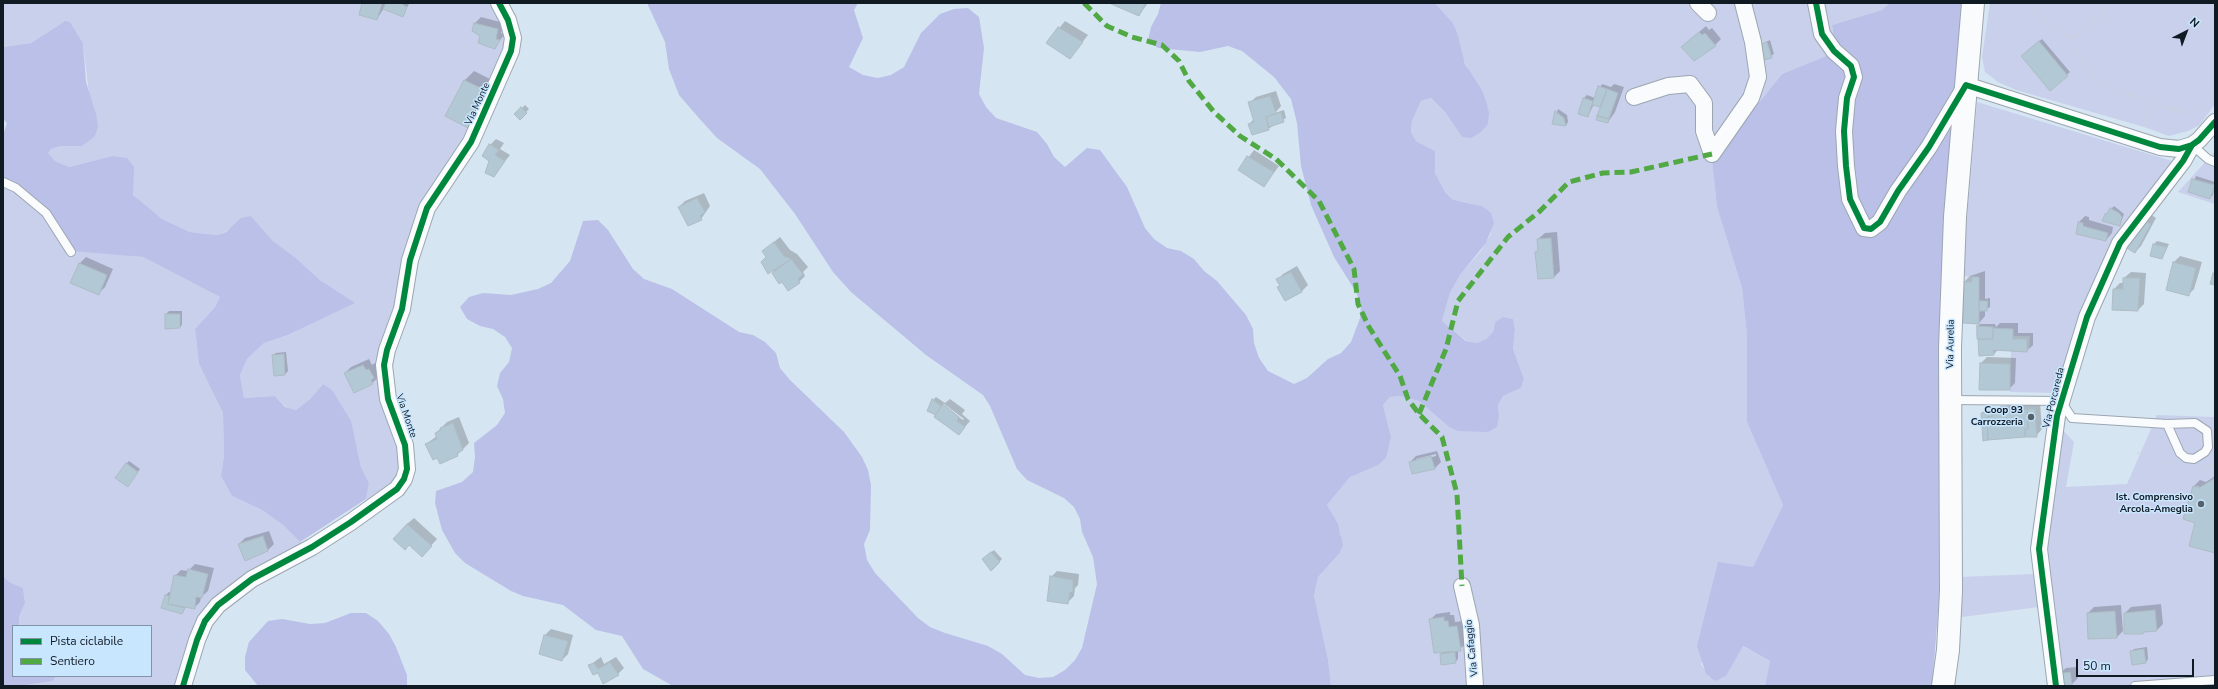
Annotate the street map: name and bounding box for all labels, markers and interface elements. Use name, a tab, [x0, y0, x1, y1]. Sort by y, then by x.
north arrow	[2166, 12, 2206, 52]
text: N	[2186, 14, 2202, 31]
street label: Via Monte	[463, 81, 493, 127]
street label: Via Aurelia	[1945, 319, 1957, 369]
street label: Via Porcareda	[2041, 366, 2067, 430]
street label: Via Monte	[393, 392, 419, 440]
place label: Coop 93 Carrozzeria	[1971, 405, 2023, 428]
marker: Coop 93 Carrozzeria	[2026, 412, 2036, 422]
place label: Ist. Comprensivo Arcola-Ameglia	[2116, 492, 2193, 516]
marker: Ist. Comprensivo Arcola-Ameglia	[2196, 499, 2206, 509]
street label: Via Cafaggio	[1463, 619, 1481, 677]
legend	[12, 625, 152, 677]
text: Pista ciclabile	[50, 633, 123, 649]
scale bar	[2078, 651, 2196, 677]
text: Sentiero	[50, 653, 95, 669]
text: 50 m	[2083, 658, 2111, 674]

